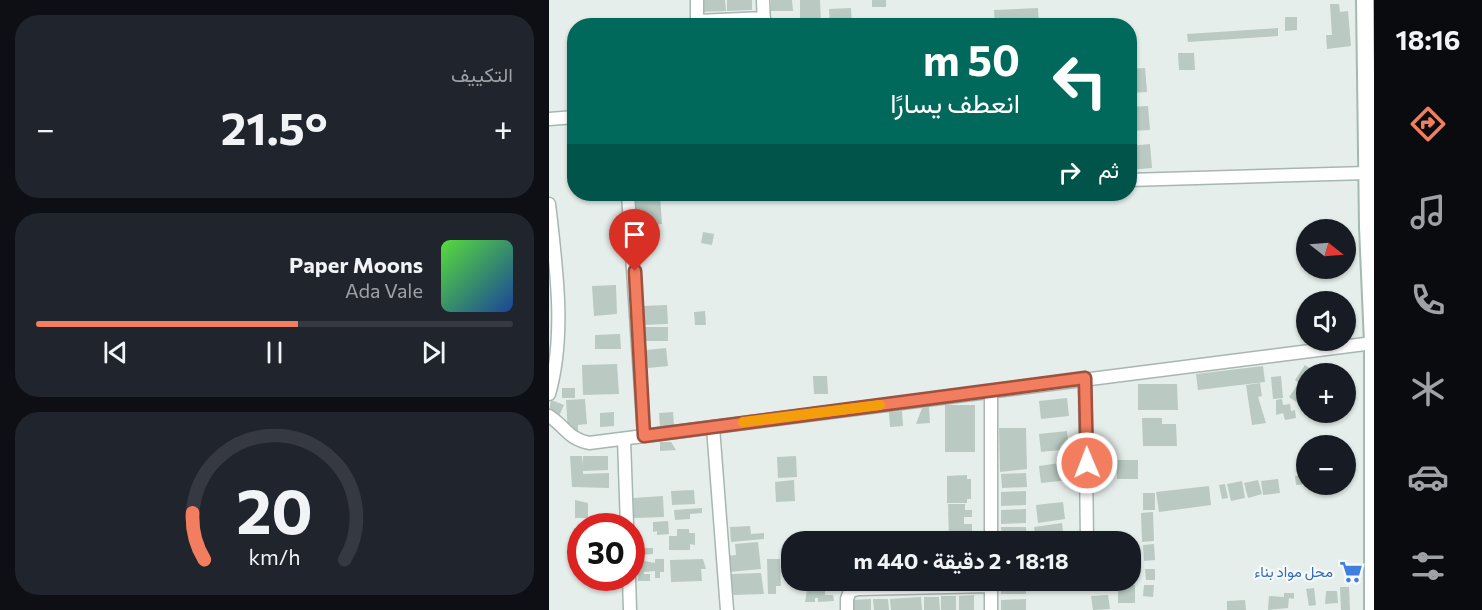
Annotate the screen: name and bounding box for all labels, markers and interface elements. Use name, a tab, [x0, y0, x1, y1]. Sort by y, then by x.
text: 18:16	[1396, 23, 1460, 56]
text: 50 m	[923, 33, 1020, 85]
icon: left	[1041, 42, 1119, 120]
text: التكييف	[451, 62, 513, 86]
text: انعطف يسارًا	[890, 86, 1020, 119]
text: 21.5°	[221, 99, 328, 154]
icon: directions	[1407, 103, 1449, 145]
text: −	[36, 107, 55, 148]
text: +	[494, 107, 513, 148]
icon: right	[1053, 156, 1086, 189]
text: ثم	[1098, 156, 1119, 183]
icon: music	[1407, 191, 1449, 233]
pin	[609, 209, 660, 271]
icon: arrive	[618, 218, 651, 251]
north arrow	[1296, 219, 1356, 279]
map controls	[1296, 219, 1356, 495]
text: Paper Moons	[289, 251, 423, 278]
text: Ada Vale	[345, 278, 423, 302]
icon: phone	[1407, 279, 1449, 321]
button: sound	[1296, 291, 1356, 351]
icon: previous	[99, 336, 132, 369]
icon: pause	[258, 336, 291, 369]
icon: next	[417, 336, 450, 369]
button: +	[1296, 363, 1356, 423]
icon: climate	[1407, 368, 1449, 410]
position arrow	[1055, 431, 1119, 495]
button: −	[1296, 435, 1356, 495]
icon: car	[1407, 456, 1449, 498]
text: 20	[236, 472, 313, 548]
speed limit sign: 30	[567, 513, 645, 591]
text: km/h	[248, 544, 301, 570]
icon: filters	[1407, 545, 1449, 587]
text: 18:18 · 2 دقيقة · 440 m	[853, 547, 1069, 574]
supermarket icon: محل مواد بناء	[1338, 559, 1364, 585]
place label: محل مواد بناء	[1254, 562, 1333, 581]

